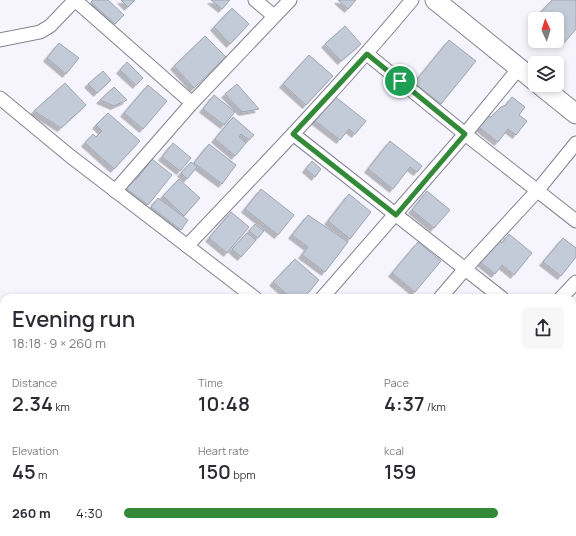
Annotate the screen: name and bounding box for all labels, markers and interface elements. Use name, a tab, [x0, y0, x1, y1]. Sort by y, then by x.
north arrow	[528, 12, 564, 48]
map controls	[528, 12, 564, 92]
button: layers	[528, 56, 564, 92]
pin	[383, 64, 417, 98]
icon: arrive	[389, 70, 411, 92]
text: Evening run	[12, 304, 135, 334]
button: share	[522, 307, 564, 349]
text: 18:18 · 9 × 260 m	[12, 334, 106, 352]
text: Distance	[12, 375, 57, 390]
text: Time	[198, 375, 223, 390]
text: Pace	[384, 375, 409, 390]
text: 2.34	[12, 390, 53, 417]
text: 10:48	[198, 390, 250, 417]
text: 4:37	[384, 390, 425, 417]
text: km	[53, 399, 70, 414]
text: /km	[425, 399, 446, 414]
text: Elevation	[12, 443, 58, 458]
text: Heart rate	[198, 443, 249, 458]
text: kcal	[384, 443, 404, 458]
text: 45	[12, 458, 36, 485]
text: 150	[198, 458, 231, 485]
text: 159	[384, 458, 417, 485]
text: m	[36, 467, 47, 482]
text: bpm	[231, 467, 256, 482]
text: 260 m	[12, 504, 51, 522]
text: 4:30	[76, 504, 103, 522]

